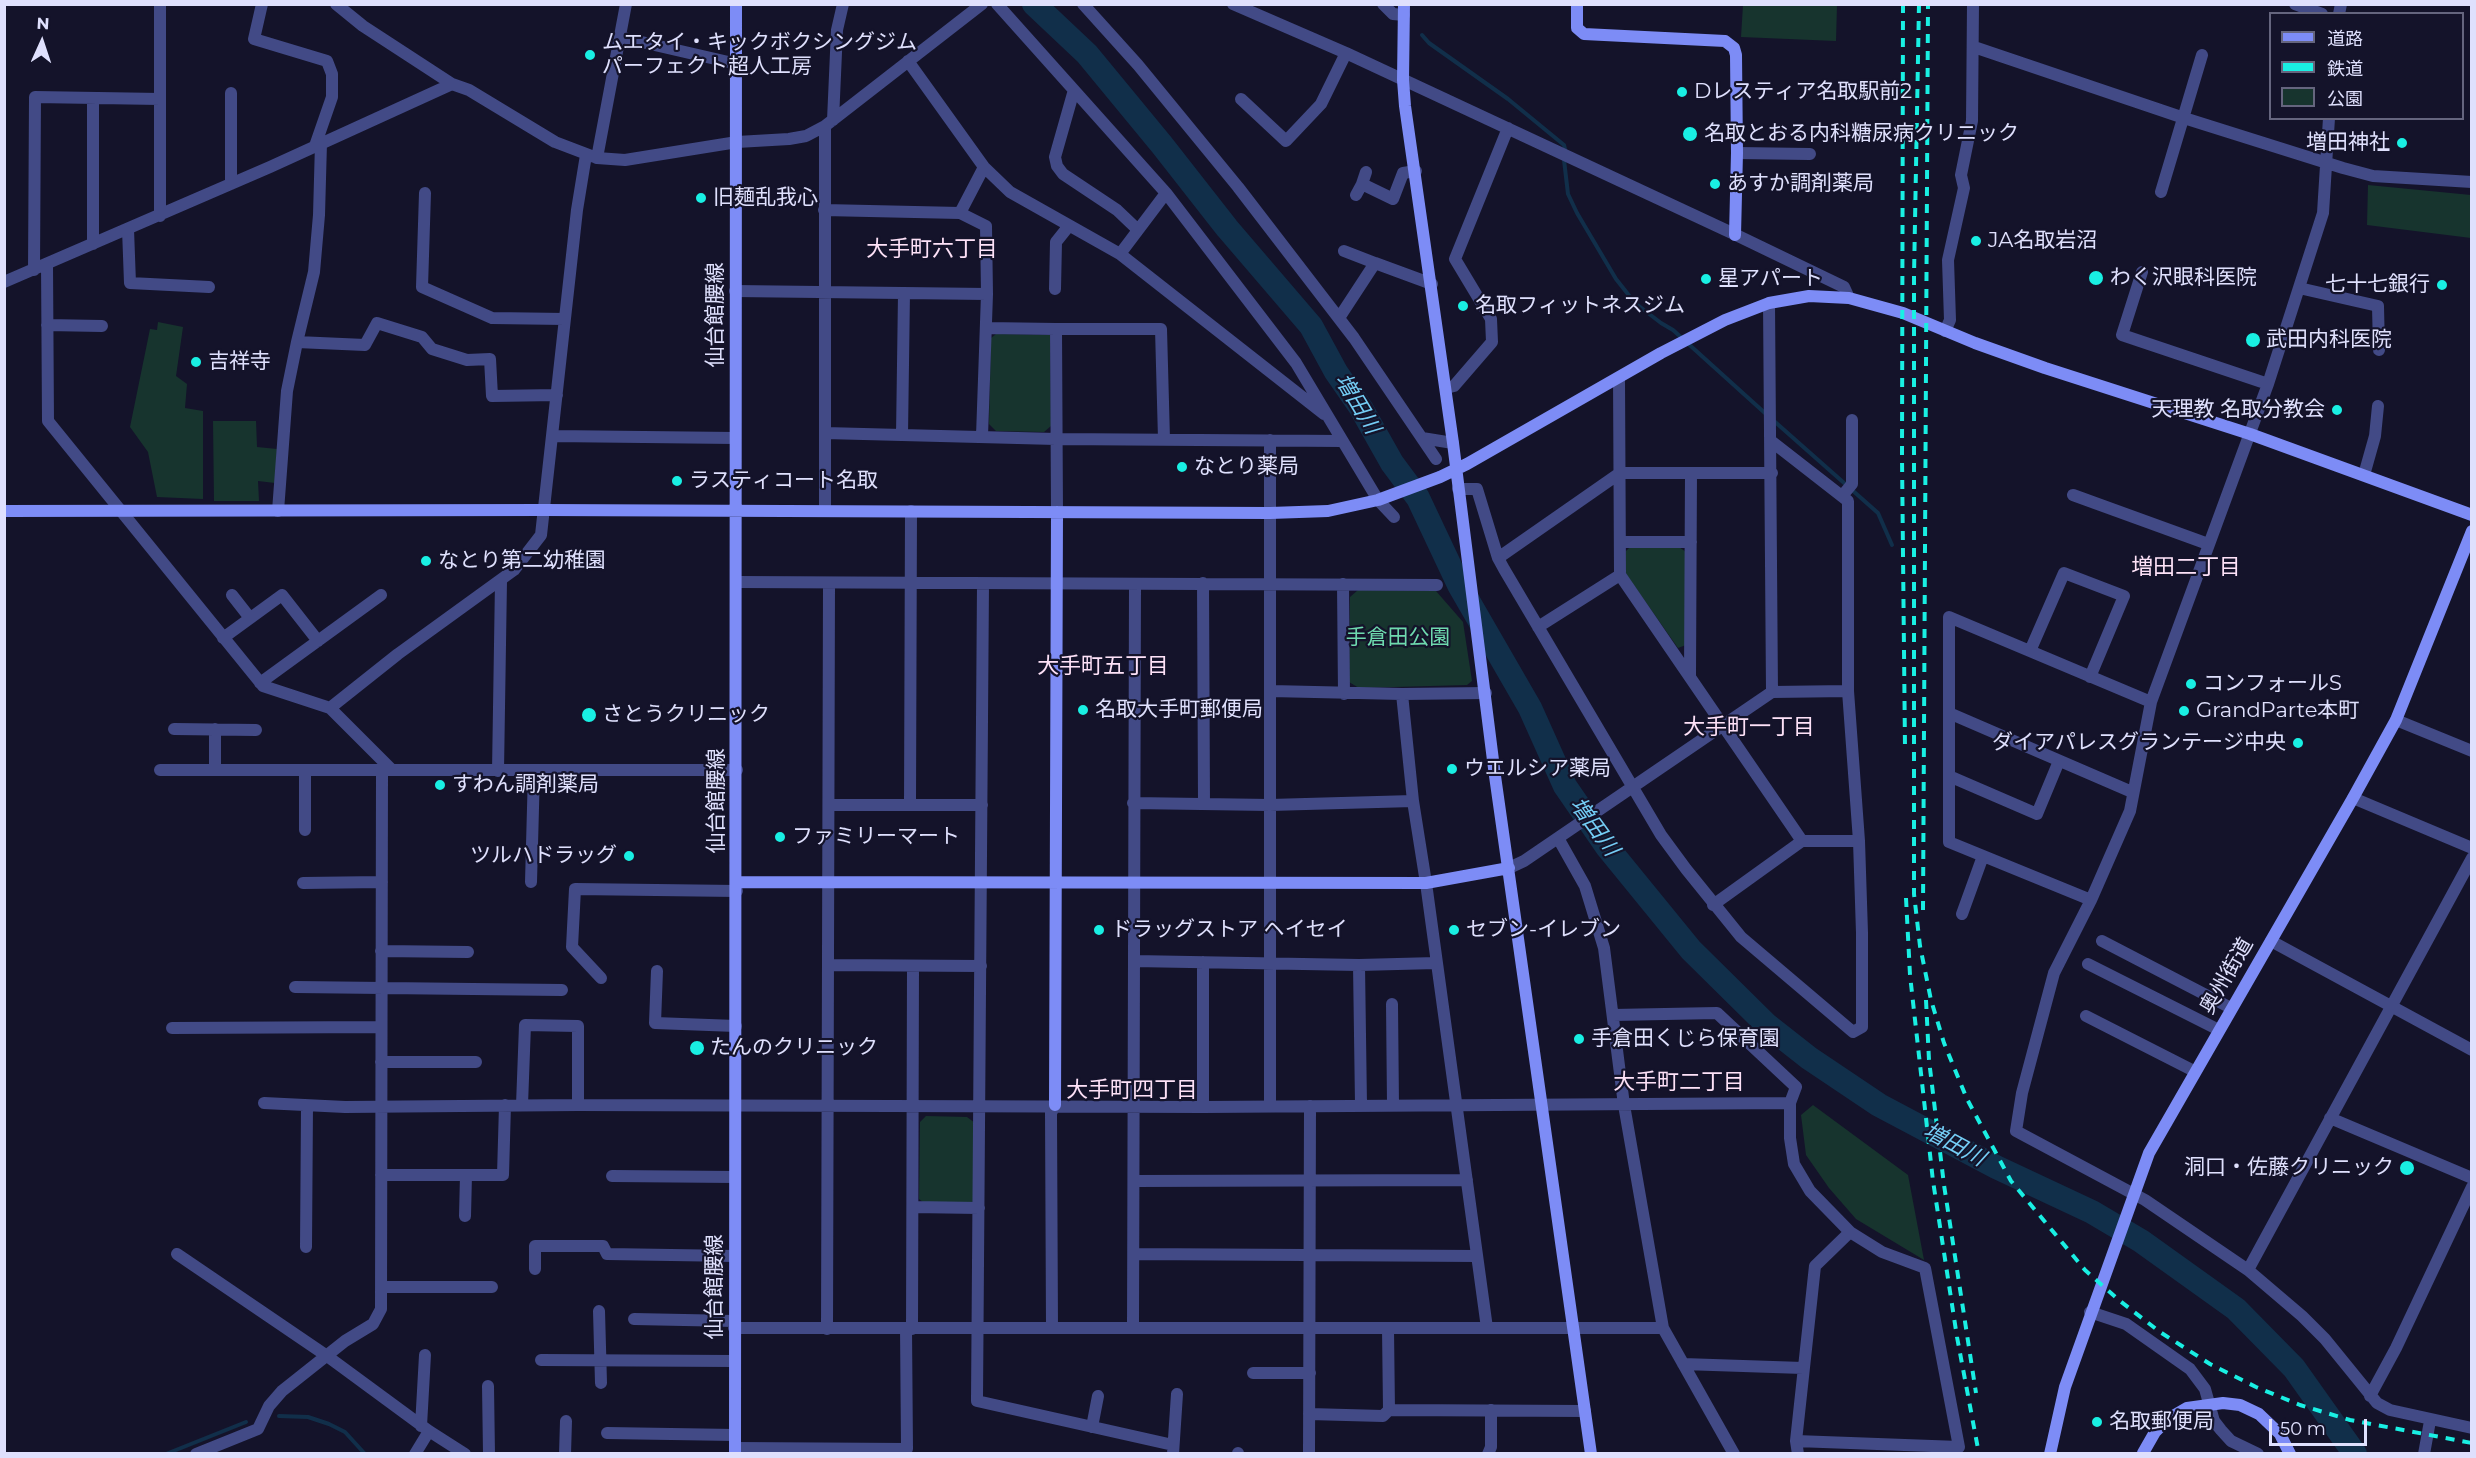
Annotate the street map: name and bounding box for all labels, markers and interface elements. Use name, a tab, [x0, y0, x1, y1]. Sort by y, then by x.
north arrow	[12, 12, 72, 72]
legend	[2269, 12, 2464, 120]
text: N	[36, 14, 50, 33]
text: 道路	[2327, 28, 2363, 50]
place label: ムエタイ・キックボクシングジム パーフェクト超人工房	[602, 30, 917, 80]
marker: ムエタイ・キックボクシングジム パーフェクト超人工房	[583, 48, 597, 62]
text: 鉄道	[2327, 58, 2363, 80]
place label: Dレスティア名取駅前2	[1694, 79, 1912, 105]
marker: Dレスティア名取駅前2	[1675, 85, 1689, 99]
text: 公園	[2327, 88, 2363, 110]
place label: 名取とおる内科糖尿病クリニック	[1704, 121, 2019, 147]
marker: 名取とおる内科糖尿病クリニック	[1681, 125, 1699, 143]
place label: 増田神社	[2306, 130, 2390, 156]
marker: 増田神社	[2395, 136, 2409, 150]
place label: あすか調剤薬局	[1727, 171, 1874, 197]
marker: あすか調剤薬局	[1708, 177, 1722, 191]
place label: 旧麺乱我心	[713, 185, 818, 211]
marker: 旧麺乱我心	[694, 191, 708, 205]
place label: JA名取岩沼	[1988, 228, 2097, 254]
marker: JA名取岩沼	[1969, 234, 1983, 248]
district label: 大手町六丁目	[866, 237, 998, 263]
street label: 仙台館腰線	[703, 263, 729, 367]
place label: わく沢眼科医院	[2110, 265, 2257, 291]
place label: 星アパート	[1718, 266, 1823, 292]
marker: わく沢眼科医院	[2087, 269, 2105, 287]
marker: 星アパート	[1699, 272, 1713, 286]
place label: 七十七銀行	[2325, 272, 2430, 298]
marker: 七十七銀行	[2435, 278, 2449, 292]
place label: 名取フィットネスジム	[1475, 293, 1685, 319]
marker: 名取フィットネスジム	[1456, 299, 1470, 313]
place label: 武田内科医院	[2266, 327, 2392, 353]
marker: 武田内科医院	[2244, 331, 2262, 349]
place label: 吉祥寺	[208, 349, 271, 375]
marker: 吉祥寺	[189, 355, 203, 369]
water label: 増田川	[1329, 369, 1385, 439]
place label: 天理教 名取分教会	[2151, 397, 2325, 423]
marker: 天理教 名取分教会	[2330, 403, 2344, 417]
place label: なとり薬局	[1194, 454, 1299, 480]
marker: なとり薬局	[1175, 460, 1189, 474]
place label: ラスティコート名取	[689, 468, 878, 494]
marker: ラスティコート名取	[670, 474, 684, 488]
place label: なとり第二幼稚園	[438, 548, 606, 574]
marker: なとり第二幼稚園	[419, 554, 433, 568]
district label: 増田二丁目	[2131, 555, 2241, 581]
park label: 手倉田公園	[1346, 625, 1450, 651]
district label: 大手町五丁目	[1037, 654, 1169, 680]
place label: コンフォールS	[2203, 671, 2342, 697]
marker: コンフォールS	[2184, 677, 2198, 691]
place label: 名取大手町郵便局	[1095, 697, 1263, 723]
place label: GrandParte本町	[2196, 698, 2359, 724]
place label: さとうクリニック	[602, 702, 770, 728]
marker: 名取大手町郵便局	[1076, 703, 1090, 717]
marker: GrandParte本町	[2177, 704, 2191, 718]
marker: さとうクリニック	[580, 706, 598, 724]
district label: 大手町一丁目	[1683, 715, 1815, 741]
place label: ダイアパレスグランテージ中央	[1992, 730, 2286, 756]
marker: ダイアパレスグランテージ中央	[2291, 736, 2305, 750]
street label: 仙台館腰線	[704, 749, 730, 853]
place label: ウエルシア薬局	[1464, 756, 1611, 782]
marker: ウエルシア薬局	[1445, 762, 1459, 776]
place label: すわん調剤薬局	[452, 772, 599, 798]
marker: すわん調剤薬局	[433, 778, 447, 792]
water label: 増田川	[1564, 793, 1624, 861]
place label: ファミリーマート	[792, 824, 960, 850]
marker: ファミリーマート	[773, 830, 787, 844]
place label: ツルハドラッグ	[470, 843, 617, 869]
marker: ツルハドラッグ	[622, 849, 636, 863]
place label: ドラッグストア ヘイセイ	[1111, 917, 1348, 943]
place label: セブン-イレブン	[1466, 917, 1621, 943]
marker: ドラッグストア ヘイセイ	[1092, 923, 1106, 937]
marker: セブン-イレブン	[1447, 923, 1461, 937]
street label: 奥州街道	[2195, 933, 2259, 1019]
place label: 手倉田くじら保育園	[1591, 1026, 1780, 1052]
marker: 手倉田くじら保育園	[1572, 1032, 1586, 1046]
place label: たんのクリニック	[710, 1035, 878, 1061]
marker: たんのクリニック	[688, 1039, 706, 1057]
district label: 大手町二丁目	[1613, 1070, 1745, 1096]
district label: 大手町四丁目	[1066, 1078, 1198, 1104]
water label: 増田川	[1919, 1118, 1989, 1172]
place label: 洞口・佐藤クリニック	[2184, 1155, 2394, 1181]
marker: 洞口・佐藤クリニック	[2398, 1159, 2416, 1177]
street label: 仙台館腰線	[702, 1235, 728, 1339]
scale bar	[2272, 1407, 2370, 1445]
place label: 名取郵便局	[2109, 1409, 2214, 1435]
marker: 名取郵便局	[2090, 1415, 2104, 1429]
text: 50 m	[2280, 1418, 2326, 1440]

